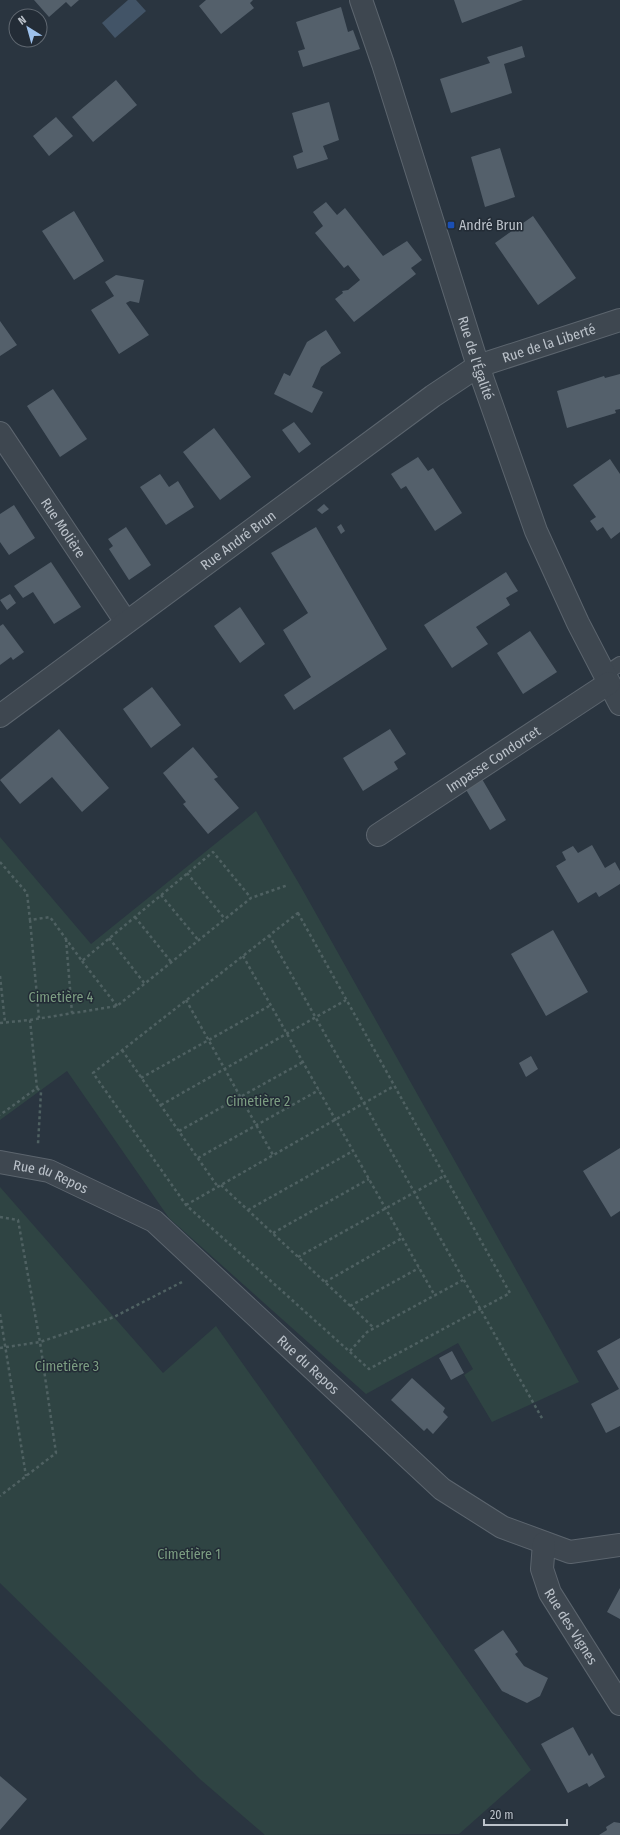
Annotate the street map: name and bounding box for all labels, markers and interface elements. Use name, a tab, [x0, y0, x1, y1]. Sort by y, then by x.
north arrow	[8, 8, 48, 48]
text: N	[16, 13, 29, 28]
place label: André Brun	[459, 217, 523, 234]
marker: André Brun	[446, 220, 456, 230]
street label: Rue de l'Égalité	[454, 314, 497, 402]
street label: Rue de la Liberté	[500, 320, 598, 367]
street label: Rue Molière	[37, 495, 89, 561]
street label: Rue André Brun	[197, 507, 279, 574]
street label: Impasse Condorcet	[443, 722, 544, 797]
park label: Cimetière 4	[29, 989, 94, 1006]
park label: Cimetière 2	[226, 1093, 290, 1110]
street label: Rue du Repos	[12, 1157, 91, 1197]
street label: Rue du Repos	[274, 1332, 343, 1398]
park label: Cimetière 3	[35, 1358, 99, 1375]
park label: Cimetière 1	[157, 1546, 221, 1563]
street label: Rue des Vignes	[540, 1586, 601, 1668]
scale bar	[484, 1801, 567, 1827]
text: 20 m	[490, 1808, 514, 1822]

